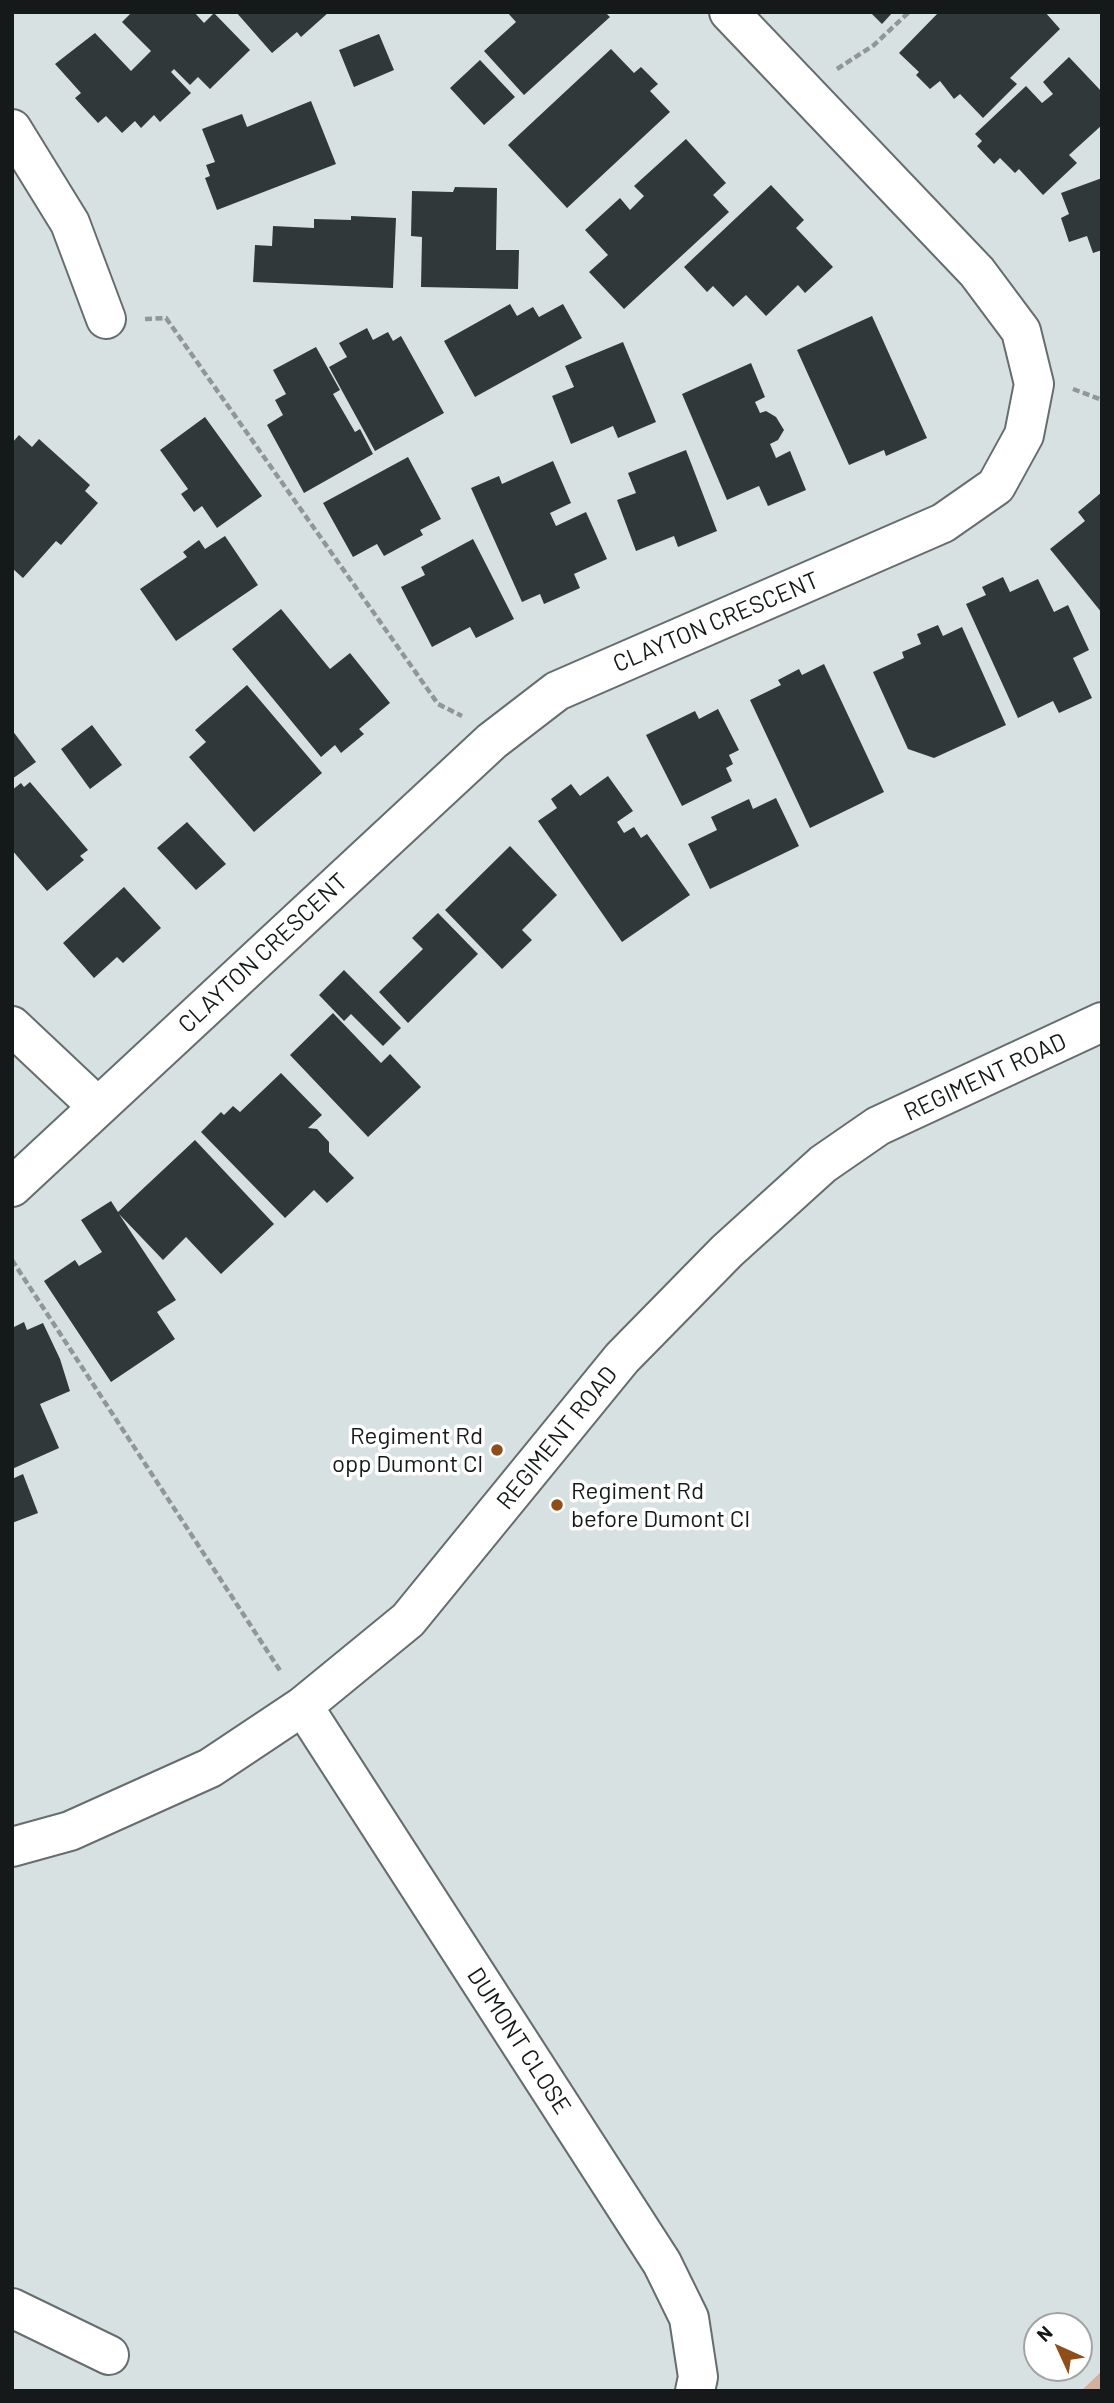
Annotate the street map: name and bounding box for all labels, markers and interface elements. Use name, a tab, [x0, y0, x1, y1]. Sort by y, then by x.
street label: CLAYTON CRESCENT	[609, 566, 823, 678]
street label: CLAYTON CRESCENT	[172, 867, 354, 1039]
street label: REGIMENT ROAD	[899, 1027, 1071, 1127]
street label: REGIMENT ROAD	[491, 1361, 623, 1515]
place label: Regiment Rd opp Dumont Cl	[332, 1422, 483, 1478]
marker: Regiment Rd opp Dumont Cl	[489, 1442, 505, 1458]
place label: Regiment Rd before Dumont Cl	[571, 1477, 750, 1533]
marker: Regiment Rd before Dumont Cl	[549, 1497, 565, 1513]
street label: DUMONT CLOSE	[461, 1962, 577, 2120]
north arrow	[1023, 2312, 1093, 2382]
text: N	[1032, 2321, 1057, 2346]

